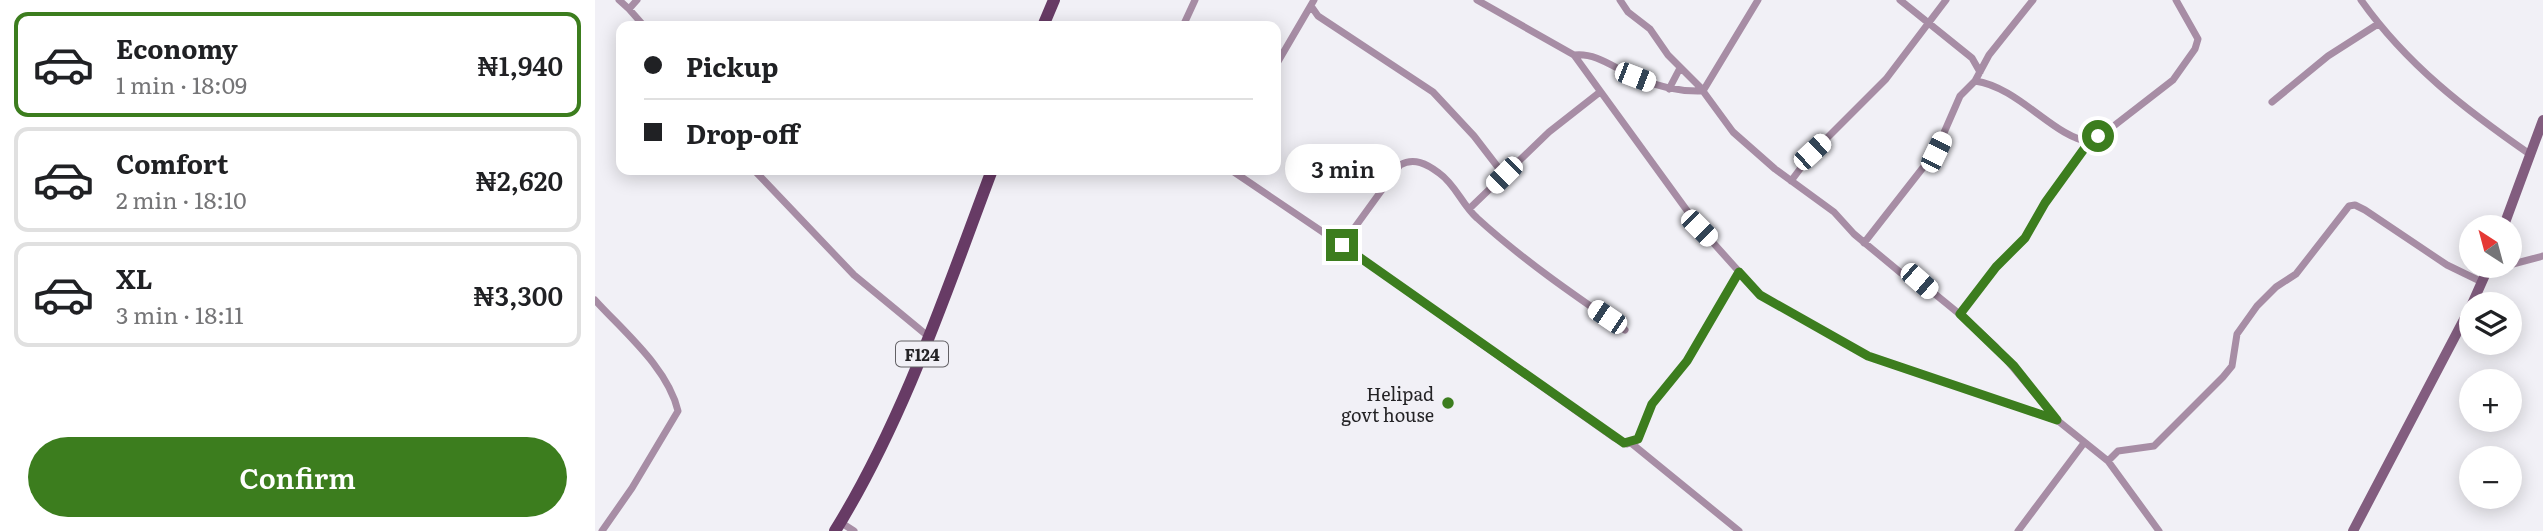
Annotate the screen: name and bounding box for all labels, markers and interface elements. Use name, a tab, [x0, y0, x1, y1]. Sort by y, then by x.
text: Economy	[116, 28, 238, 67]
icon: car	[32, 33, 95, 96]
text: ₦1,940	[477, 45, 563, 84]
text: Pickup	[686, 46, 778, 85]
car	[1612, 60, 1659, 94]
text: 1 min · 18:09	[116, 67, 247, 101]
text: Drop-off	[686, 113, 799, 152]
route start	[2082, 120, 2114, 152]
car	[1918, 129, 1955, 175]
car	[1790, 130, 1835, 174]
text: Comfort	[116, 143, 228, 182]
callout: 3 min	[1284, 144, 1400, 192]
icon: car	[32, 148, 95, 211]
text: 3 min	[1311, 151, 1375, 185]
car	[1482, 153, 1527, 197]
text: ₦2,620	[475, 160, 563, 199]
text: 2 min · 18:10	[116, 182, 247, 216]
car	[1677, 206, 1722, 250]
north arrow	[2459, 215, 2522, 278]
map controls	[2459, 215, 2522, 509]
route end	[1326, 229, 1358, 261]
text: XL	[116, 258, 153, 297]
car	[1897, 259, 1942, 303]
icon: car	[32, 263, 95, 326]
text: ₦3,300	[473, 275, 563, 314]
button: layers	[2459, 292, 2522, 355]
text: 3 min · 18:11	[116, 297, 244, 331]
car	[1584, 297, 1631, 337]
road number: F124	[896, 342, 948, 366]
button: +	[2459, 369, 2522, 432]
place label: Helipad govt house	[1341, 380, 1434, 428]
marker: Helipad govt house	[1440, 395, 1456, 411]
button: Confirm	[28, 437, 567, 517]
button: −	[2459, 446, 2522, 509]

